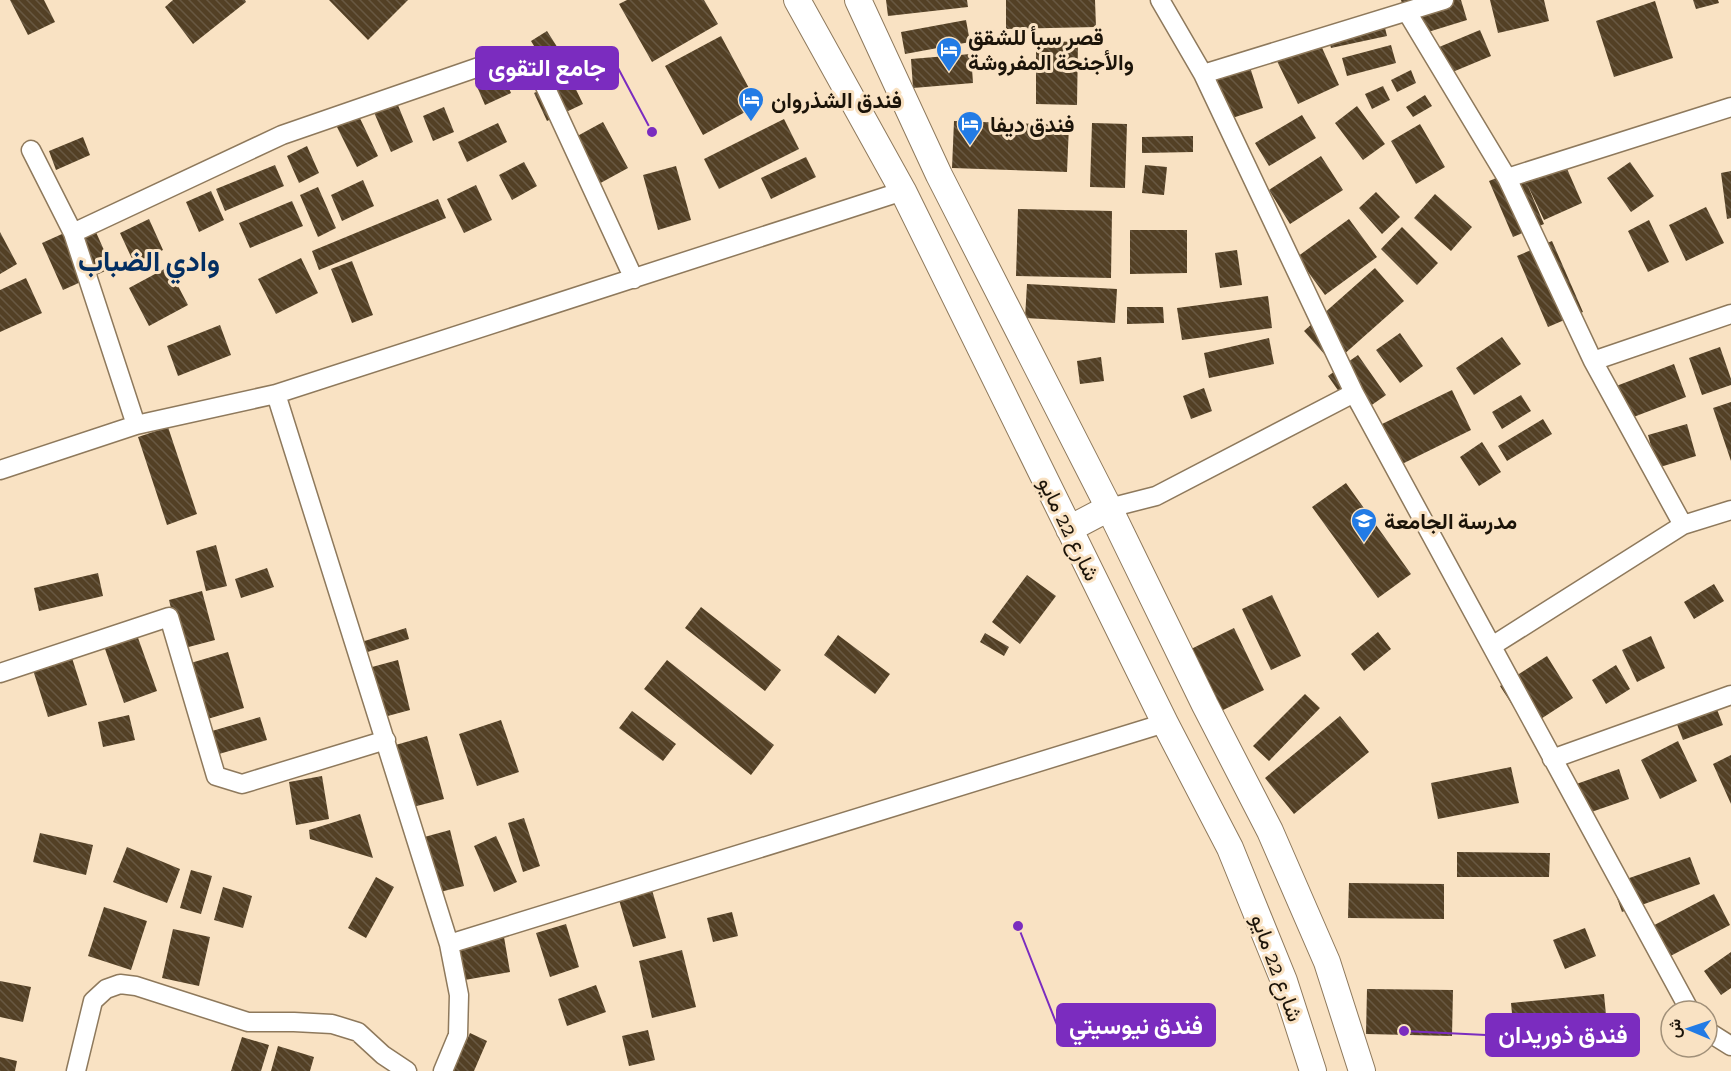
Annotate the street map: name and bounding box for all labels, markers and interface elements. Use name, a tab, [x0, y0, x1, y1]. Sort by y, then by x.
place label: قصر سبأ للشقق والأجنحة المفروشة	[968, 24, 1134, 76]
hotel icon: قصر سبأ للشقق والأجنحة المفروشة	[934, 35, 964, 73]
callout: جامع التقوى	[476, 47, 618, 89]
text: جامع التقوى	[488, 53, 606, 85]
hotel icon: فندق الشذروان	[736, 85, 766, 123]
place label: فندق الشذروان	[771, 87, 902, 114]
hotel icon: فندق ديفا	[955, 109, 985, 147]
place label: فندق ديفا	[990, 111, 1074, 138]
district label: وادي الضباب	[78, 245, 220, 285]
street label: شارع 22 مايو	[1031, 473, 1106, 586]
school or university icon: مدرسة الجامعة	[1349, 506, 1379, 544]
place label: مدرسة الجامعة	[1384, 508, 1517, 535]
street label: شارع 22 مايو	[1244, 911, 1309, 1026]
north arrow	[1659, 999, 1719, 1059]
callout: فندق نيوسيتي	[1057, 1004, 1215, 1046]
text: فندق نيوسيتي	[1069, 1011, 1203, 1046]
callout: فندق ذوريدان	[1486, 1014, 1639, 1056]
text: ش	[1665, 1019, 1684, 1038]
text: فندق ذوريدان	[1498, 1020, 1628, 1050]

